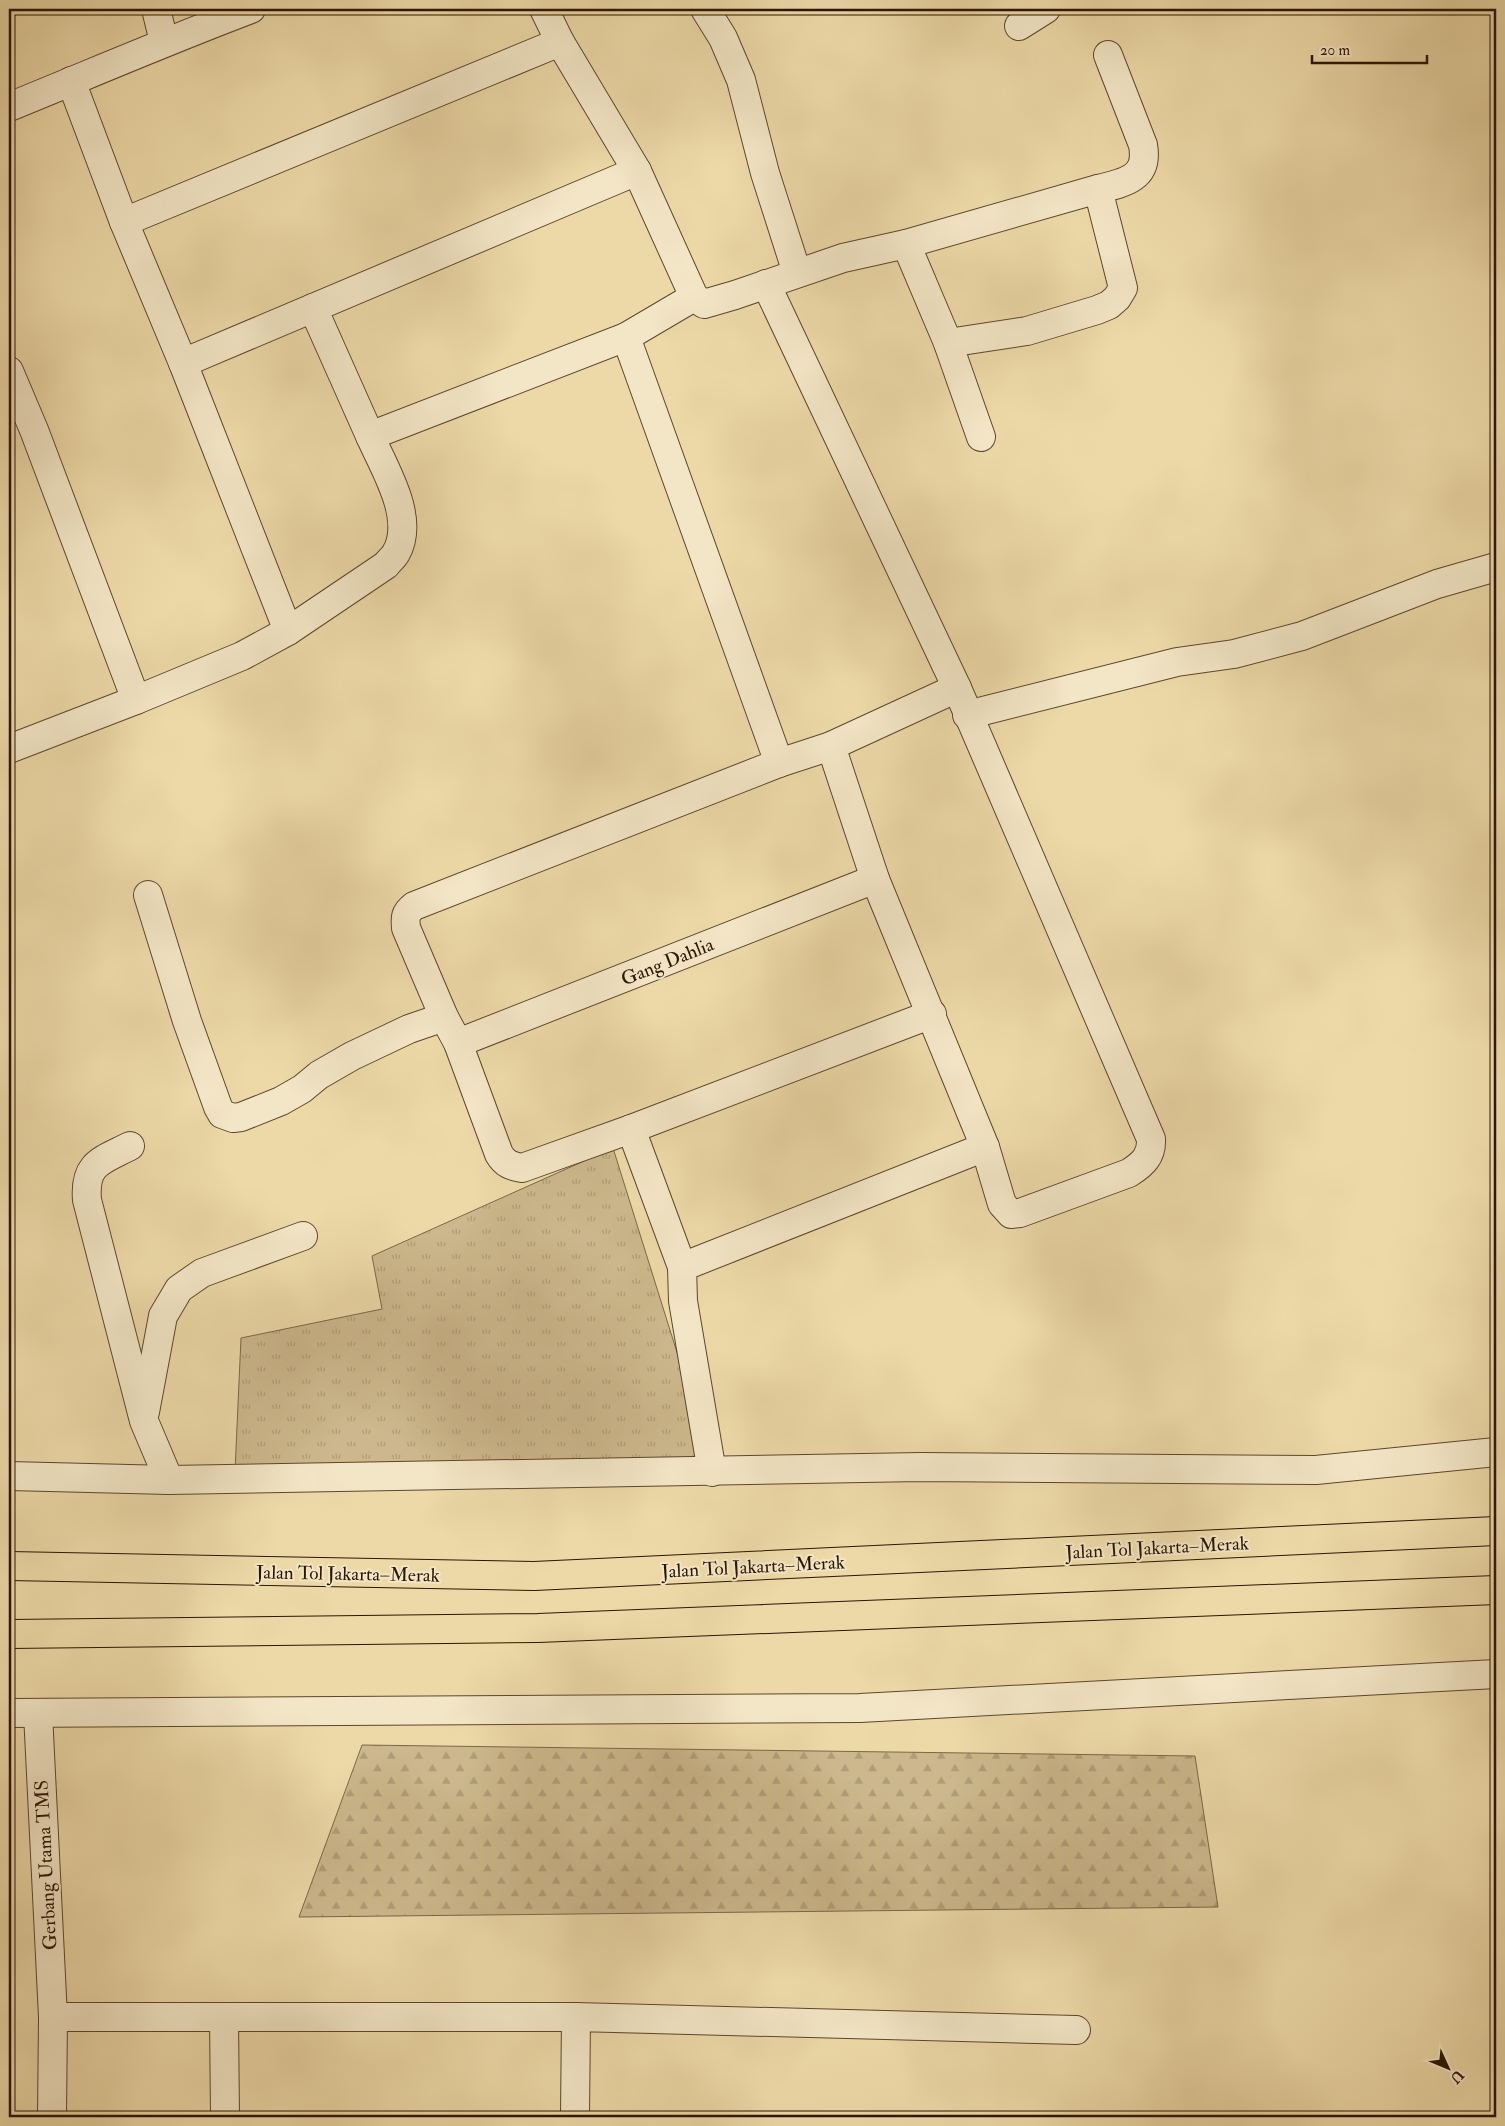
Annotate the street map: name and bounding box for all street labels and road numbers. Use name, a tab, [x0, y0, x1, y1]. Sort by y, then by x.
street label: Gang Dahlia	[617, 932, 717, 991]
street label: Jalan Tol Jakarta–Merak	[1064, 1531, 1249, 1565]
street label: Jalan Tol Jakarta–Merak	[660, 1550, 845, 1584]
street label: Jalan Tol Jakarta–Merak	[255, 1560, 440, 1588]
street label: Gerbang Utama TMS	[30, 1779, 62, 1951]

